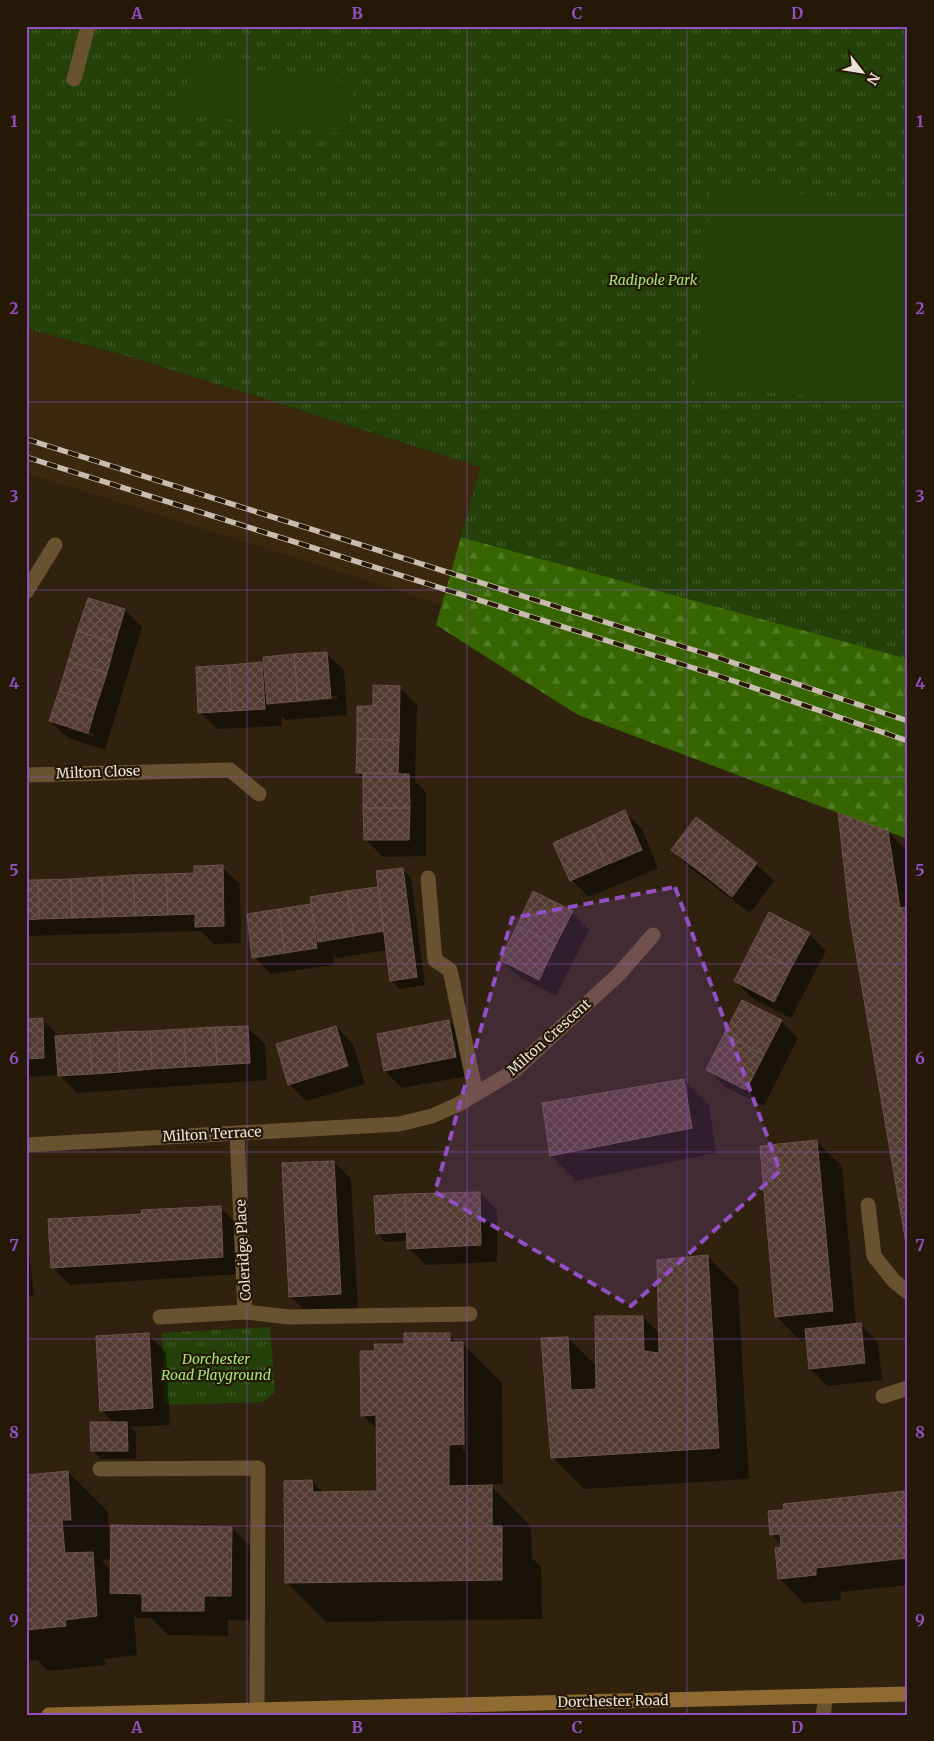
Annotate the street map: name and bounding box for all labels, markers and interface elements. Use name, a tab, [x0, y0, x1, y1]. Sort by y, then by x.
text: A	[130, 3, 143, 23]
text: B	[351, 3, 363, 23]
text: C	[572, 3, 582, 23]
text: D	[791, 3, 803, 23]
north arrow	[836, 48, 886, 98]
text: N	[863, 69, 884, 88]
text: 1	[10, 111, 18, 131]
text: 1	[916, 111, 924, 131]
park label: Radipole Park	[609, 271, 698, 289]
text: 2	[9, 298, 19, 318]
text: 2	[915, 298, 925, 318]
text: 3	[9, 486, 19, 506]
text: 3	[915, 486, 925, 506]
text: 4	[9, 673, 19, 693]
text: 4	[915, 673, 925, 693]
street label: Milton Close	[56, 762, 140, 782]
text: 5	[9, 860, 19, 880]
text: 5	[915, 860, 925, 880]
street label: Milton Crescent	[503, 994, 595, 1079]
text: 6	[9, 1048, 19, 1068]
text: 6	[915, 1048, 925, 1068]
street label: Milton Terrace	[162, 1122, 262, 1146]
street label: Coleridge Place	[231, 1199, 255, 1301]
text: 7	[9, 1235, 19, 1255]
text: 7	[915, 1235, 925, 1255]
park label: Dorchester Road Playground	[161, 1350, 271, 1384]
text: 8	[9, 1422, 19, 1442]
text: 8	[915, 1422, 925, 1442]
text: 9	[9, 1610, 19, 1630]
text: 9	[915, 1610, 925, 1630]
street label: Dorchester Road	[557, 1691, 669, 1711]
text: A	[130, 1717, 143, 1737]
text: B	[351, 1717, 363, 1737]
text: C	[572, 1717, 582, 1737]
text: D	[791, 1717, 803, 1737]

